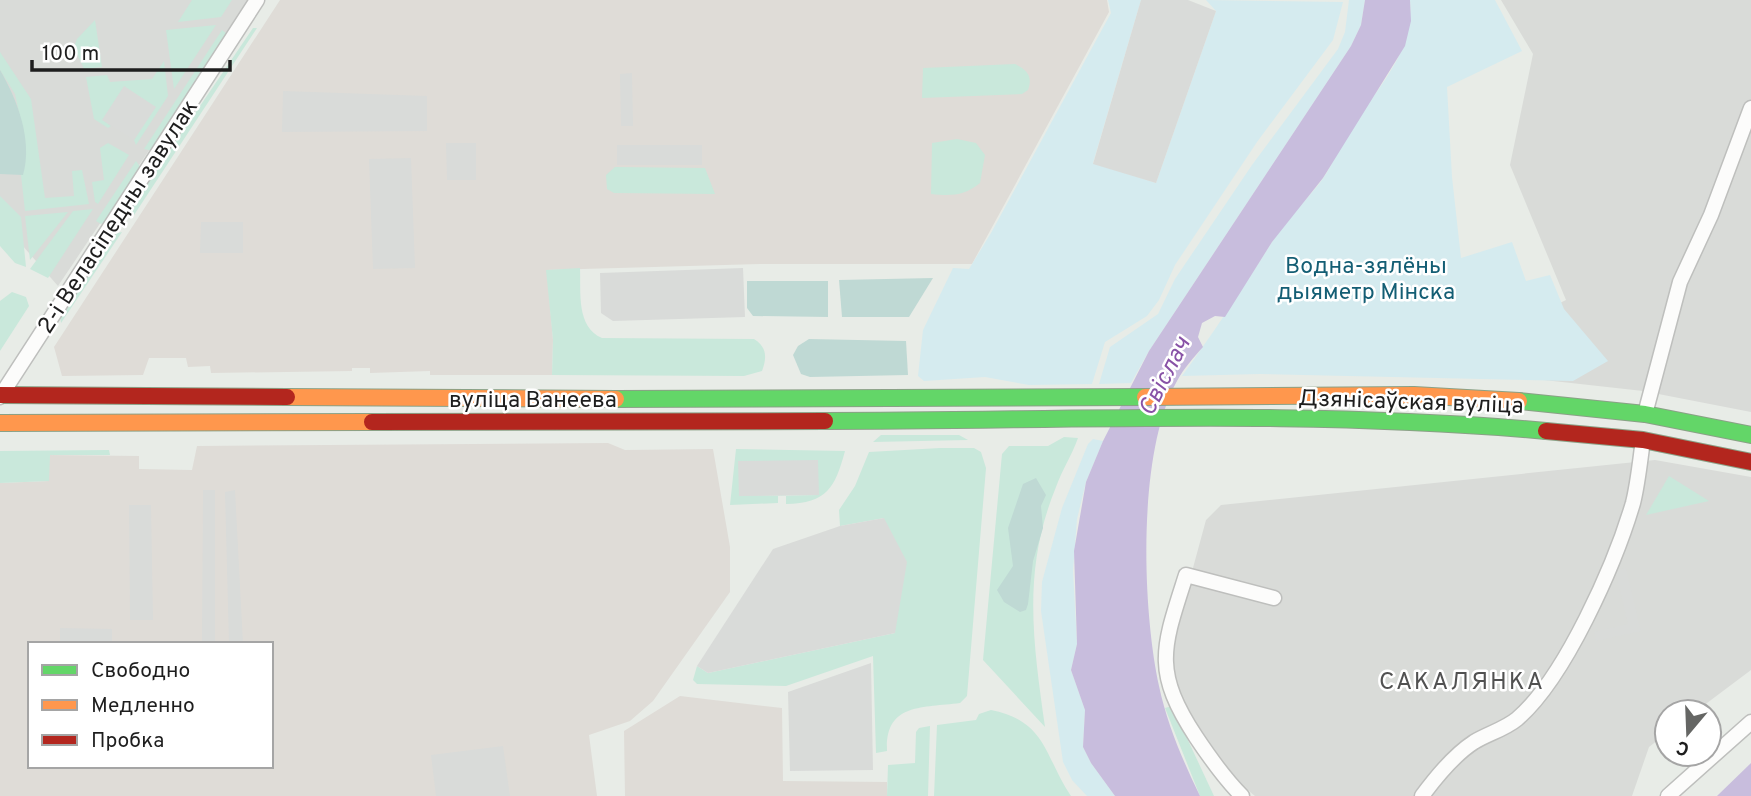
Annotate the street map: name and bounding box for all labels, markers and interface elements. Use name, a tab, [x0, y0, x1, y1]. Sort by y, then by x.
scale bar	[32, 28, 229, 72]
text: 100 m	[42, 41, 99, 68]
street label: 2-і Веласіпедны завулак	[33, 95, 206, 340]
park label: Водна-зялёны дыяметр Мінска	[1277, 253, 1455, 308]
water label: Свіслач	[1133, 331, 1199, 422]
street label: Дзянісаўская вуліца	[1298, 385, 1524, 422]
street label: вуліца Ванеева	[449, 387, 617, 416]
legend	[28, 642, 273, 768]
text: Свободно	[91, 658, 190, 685]
district label: САКАЛЯНКА	[1379, 668, 1545, 698]
text: Медленно	[91, 693, 195, 720]
north arrow	[1653, 698, 1723, 768]
text: Пробка	[91, 728, 164, 755]
text: С	[1673, 734, 1693, 761]

